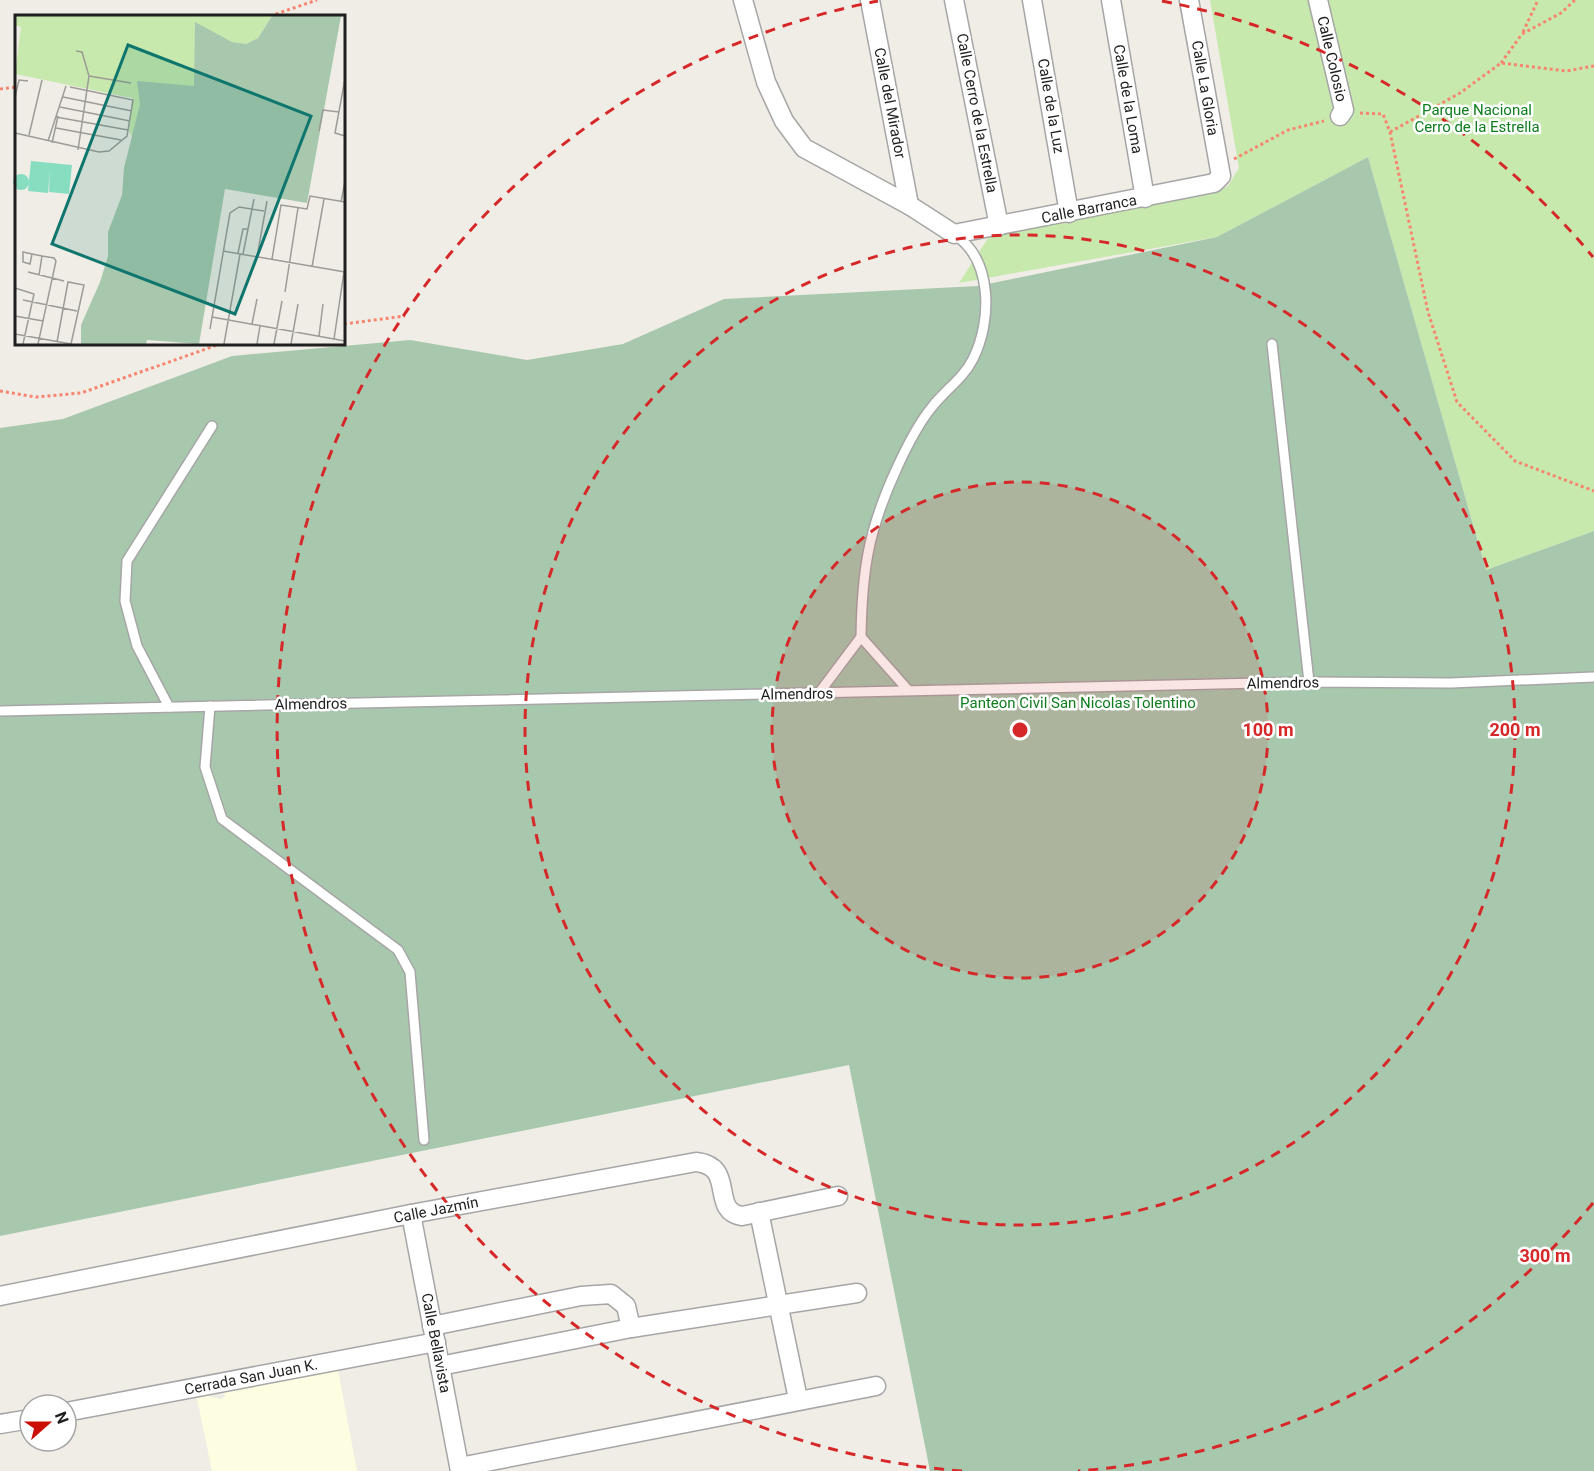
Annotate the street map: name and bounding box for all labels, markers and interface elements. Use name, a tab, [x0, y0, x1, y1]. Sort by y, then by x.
street label: Calle Colosio	[1313, 14, 1351, 104]
inset map	[15, 15, 345, 345]
street label: Calle Cerro de la Estrella	[953, 32, 1001, 194]
street label: Calle La Gloria	[1188, 39, 1222, 137]
street label: Calle de la Loma	[1110, 43, 1146, 155]
street label: Calle del Mirador	[870, 46, 910, 160]
street label: Calle de la Luz	[1034, 57, 1068, 155]
park label: Parque Nacional Cerro de la Estrella	[1414, 101, 1540, 136]
street label: Calle Barranca	[1040, 191, 1138, 227]
street label: Almendros	[1247, 673, 1319, 693]
street label: Almendros	[761, 684, 833, 704]
street label: Almendros	[275, 694, 347, 714]
park label: Panteon Civil San Nicolas Tolentino	[960, 694, 1196, 712]
text: 100 m	[1242, 719, 1294, 740]
text: 200 m	[1489, 719, 1541, 740]
centre of rings	[1010, 720, 1030, 740]
street label: Calle Jazmín	[392, 1193, 480, 1227]
text: 300 m	[1519, 1245, 1571, 1266]
street label: Calle Bellavista	[418, 1292, 454, 1394]
street label: Cerrada San Juan K.	[183, 1355, 319, 1399]
north arrow	[18, 1393, 78, 1453]
text: N	[51, 1409, 72, 1426]

